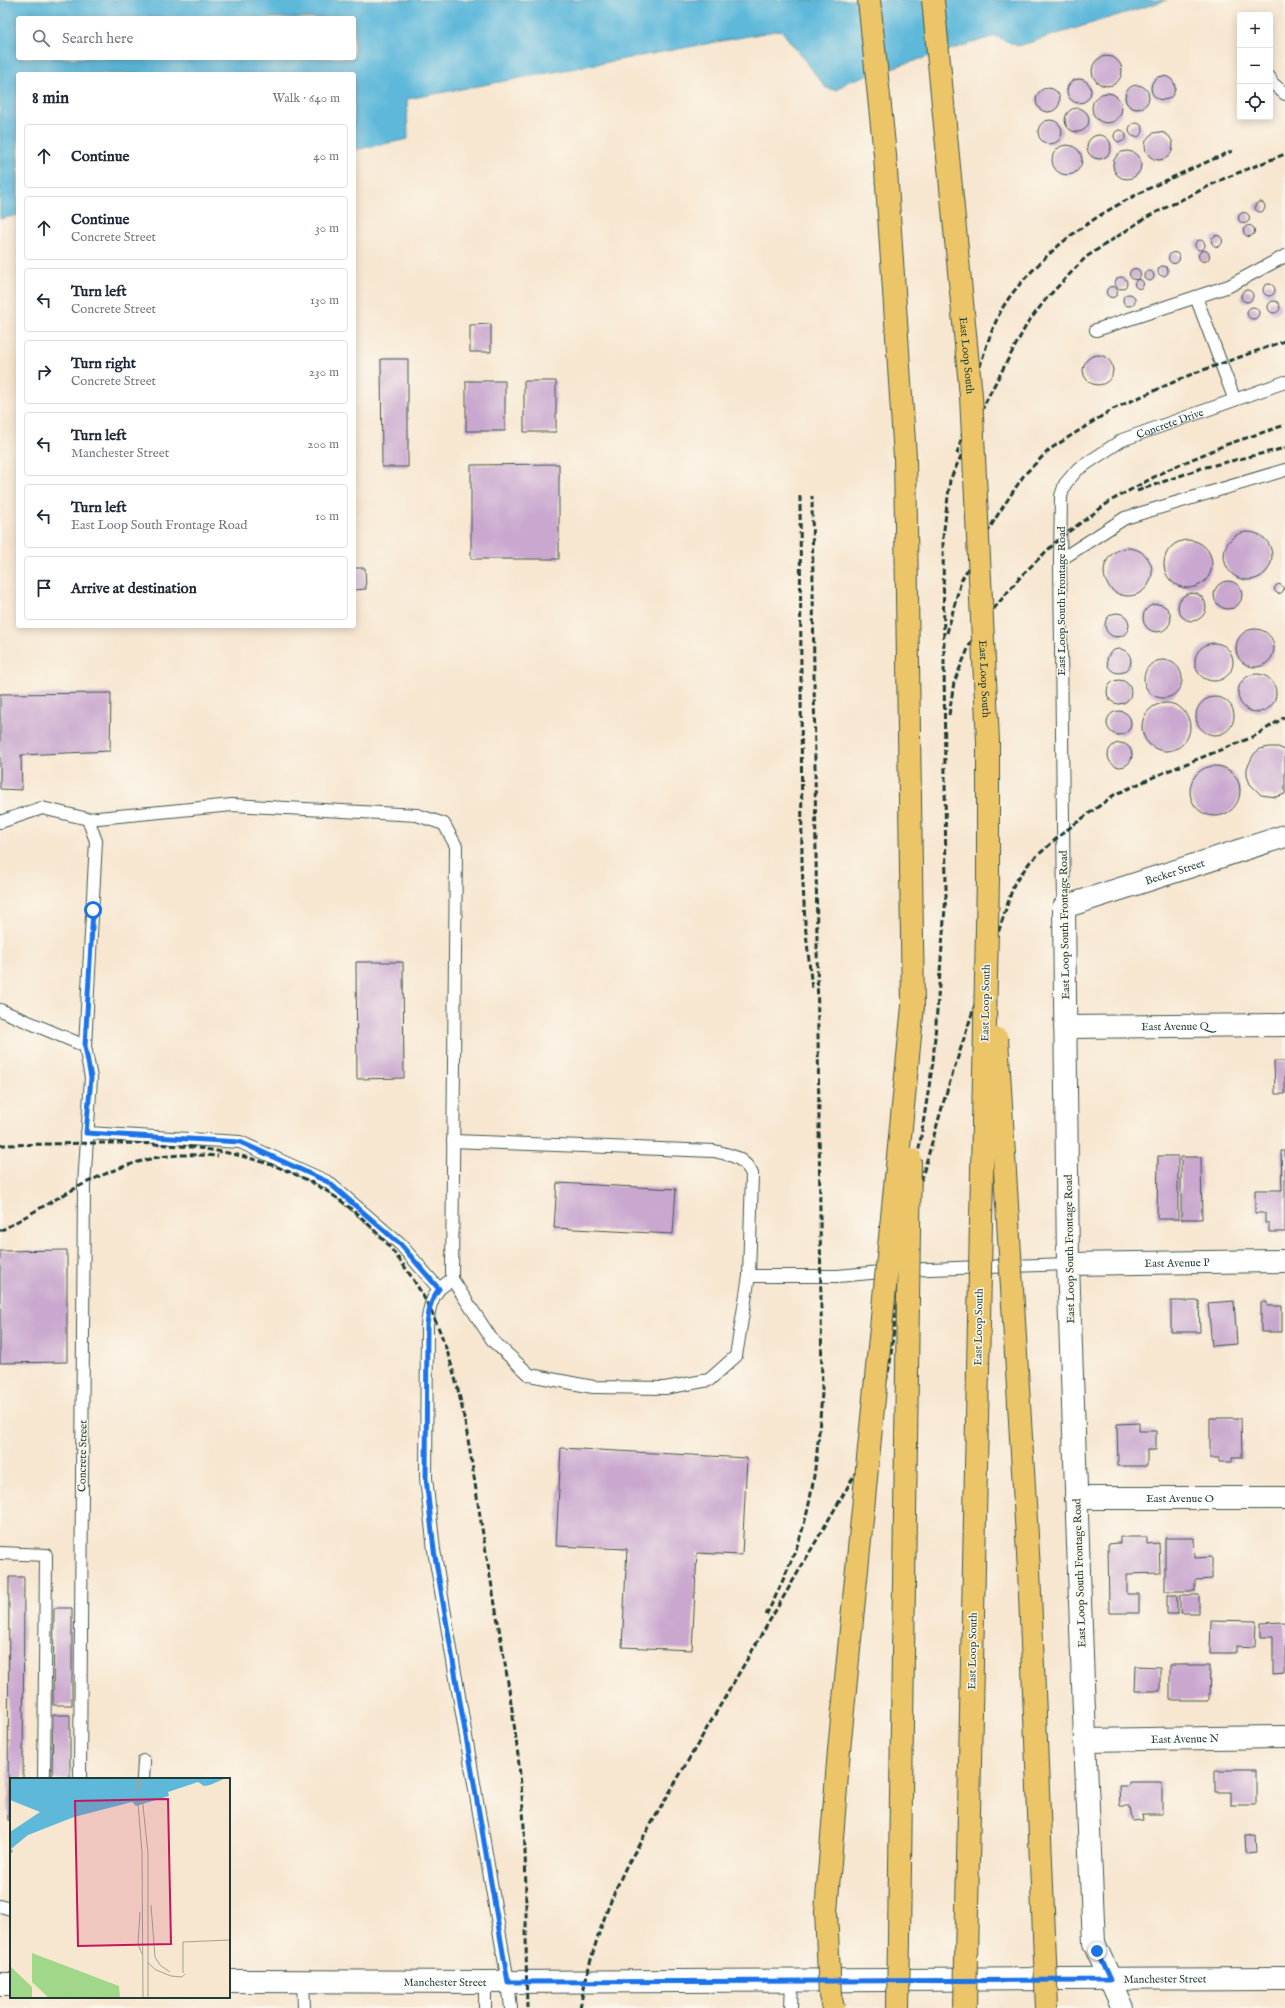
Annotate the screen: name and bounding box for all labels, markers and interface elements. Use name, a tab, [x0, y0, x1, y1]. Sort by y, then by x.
map controls	[1237, 12, 1273, 120]
button: +	[1237, 12, 1273, 48]
search box	[16, 16, 356, 60]
icon: search	[30, 27, 52, 49]
text: Search here	[62, 29, 133, 48]
button: −	[1237, 48, 1273, 84]
button: locate	[1237, 84, 1273, 120]
text: 8 min	[32, 88, 69, 109]
text: Walk · 640 m	[273, 90, 340, 107]
icon: ahead	[33, 145, 55, 167]
text: Continue	[71, 147, 129, 166]
text: 40 m	[313, 148, 339, 165]
text: Continue	[71, 210, 129, 229]
icon: ahead	[33, 217, 55, 239]
text: 30 m	[315, 220, 339, 237]
text: Concrete Street	[71, 229, 156, 246]
text: Turn left	[71, 282, 127, 301]
icon: left	[33, 289, 55, 311]
text: 130 m	[310, 292, 339, 309]
text: Concrete Street	[71, 301, 156, 318]
street label: East Loop South	[955, 316, 977, 395]
text: Turn right	[71, 354, 136, 373]
icon: right	[33, 361, 55, 383]
text: 230 m	[309, 364, 339, 381]
text: Concrete Street	[71, 373, 156, 390]
street label: Concrete Drive	[1135, 406, 1206, 442]
text: Turn left	[71, 426, 127, 445]
icon: left	[33, 433, 55, 455]
text: 200 m	[307, 436, 339, 453]
text: Manchester Street	[71, 445, 169, 462]
text: Turn left	[71, 498, 127, 517]
icon: left	[33, 505, 55, 527]
text: 10 m	[315, 508, 339, 525]
text: East Loop South Frontage Road	[71, 517, 247, 534]
street label: East Loop South Frontage Road	[1055, 526, 1069, 676]
icon: arrive	[33, 577, 55, 599]
text: Arrive at destination	[71, 579, 197, 598]
street label: East Loop South	[975, 640, 993, 718]
street label: East Loop South Frontage Road	[1057, 850, 1073, 1000]
street label: Becker Street	[1143, 856, 1207, 888]
route start	[84, 901, 102, 919]
street label: East Loop South	[978, 964, 994, 1042]
street label: East Avenue Q	[1141, 1020, 1217, 1034]
street label: East Loop South Frontage Road	[1062, 1174, 1078, 1324]
street label: East Avenue P	[1144, 1256, 1210, 1271]
street label: East Loop South	[971, 1288, 987, 1366]
street label: Concrete Street	[75, 1420, 91, 1492]
street label: East Avenue O	[1146, 1492, 1214, 1506]
street label: East Loop South Frontage Road	[1070, 1498, 1090, 1648]
street label: East Loop South	[965, 1612, 981, 1690]
street label: East Avenue N	[1151, 1732, 1220, 1747]
inset map	[10, 1778, 230, 1998]
route end	[1088, 1942, 1106, 1960]
street label: Manchester Street	[1123, 1972, 1207, 1987]
street label: Manchester Street	[403, 1976, 487, 1990]

